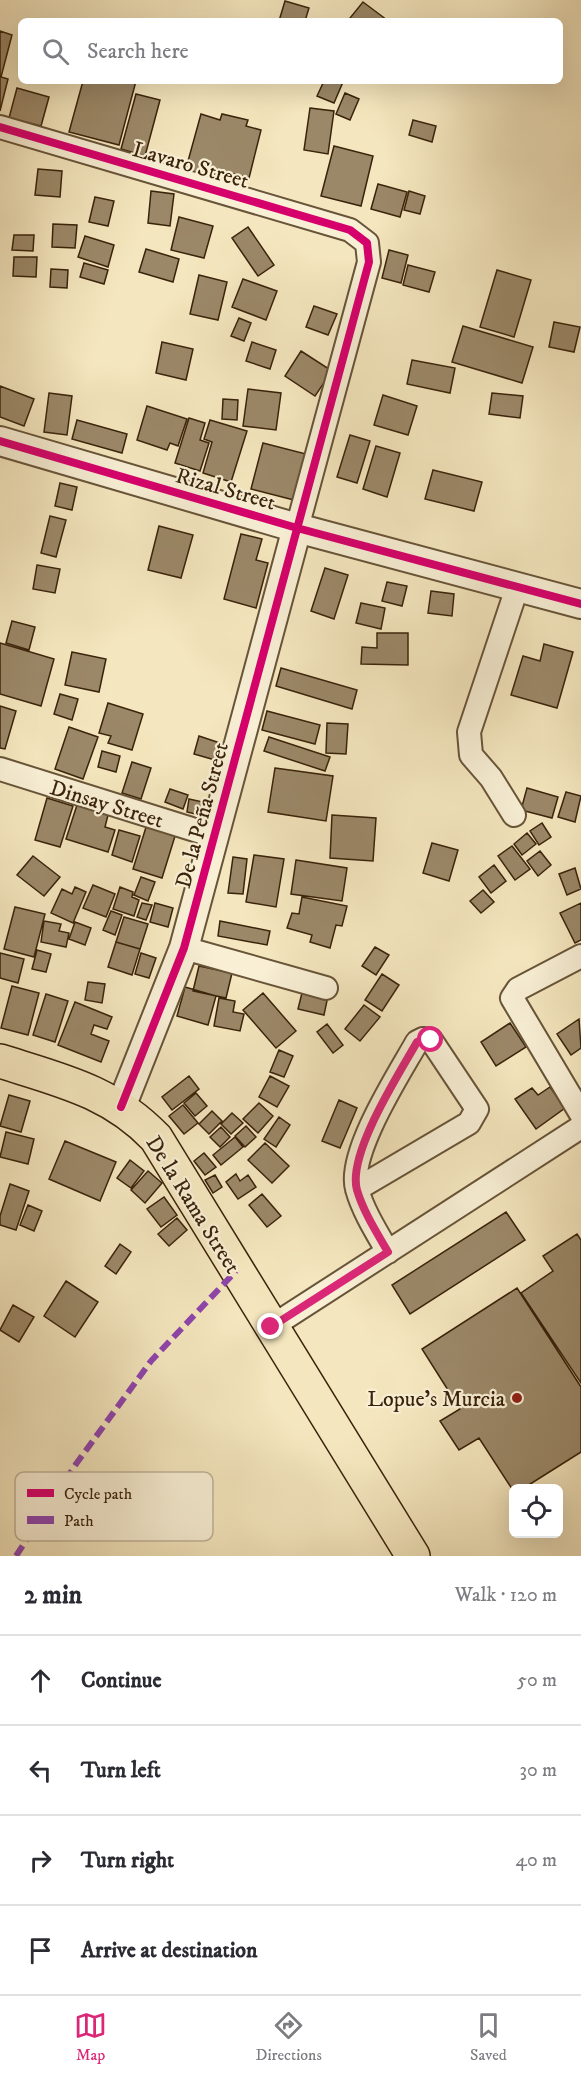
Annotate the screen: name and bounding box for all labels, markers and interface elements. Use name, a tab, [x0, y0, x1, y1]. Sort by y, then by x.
search box	[18, 18, 563, 84]
icon: search	[39, 35, 72, 68]
text: Search here	[87, 38, 189, 65]
street label: Lavaro Street	[129, 136, 252, 195]
street label: Rizal Street	[173, 462, 279, 517]
street label: De la Peña Street	[170, 739, 235, 891]
street label: Dinsay Street	[47, 774, 167, 834]
route start	[417, 1026, 443, 1052]
street label: De la Rama Street	[140, 1131, 246, 1279]
route end	[257, 1313, 283, 1339]
place label: Lopue's Murcia	[367, 1386, 506, 1413]
marker: Lopue's Murcia	[510, 1391, 524, 1405]
legend	[15, 1472, 213, 1541]
text: Cycle path	[64, 1484, 133, 1504]
map controls	[509, 1484, 563, 1538]
button: locate	[509, 1484, 563, 1538]
text: Path	[64, 1511, 94, 1531]
text: 2 min	[24, 1579, 82, 1612]
text: Walk · 120 m	[455, 1583, 557, 1608]
icon: ahead	[24, 1664, 57, 1697]
text: Continue	[81, 1667, 162, 1694]
text: 50 m	[517, 1668, 557, 1693]
icon: left	[24, 1754, 57, 1787]
text: Turn left	[81, 1757, 161, 1784]
text: 30 m	[519, 1758, 557, 1783]
icon: right	[24, 1844, 57, 1877]
text: Turn right	[81, 1847, 174, 1874]
text: 40 m	[515, 1848, 557, 1873]
icon: arrive	[24, 1934, 57, 1967]
text: Arrive at destination	[81, 1937, 258, 1964]
tab: Map	[74, 2009, 107, 2065]
tab: Directions	[255, 2009, 322, 2065]
tab: Saved	[470, 2009, 507, 2065]

